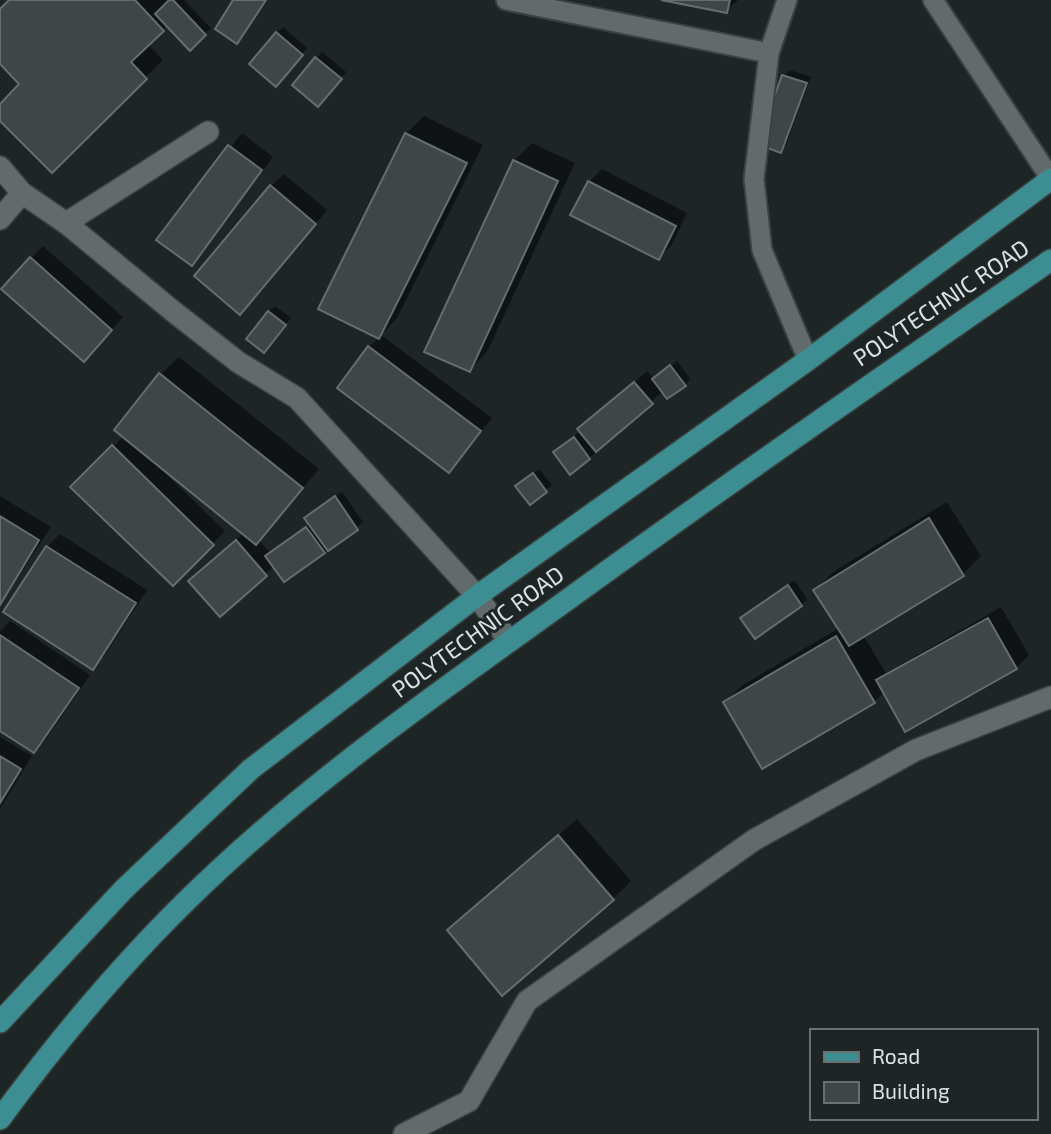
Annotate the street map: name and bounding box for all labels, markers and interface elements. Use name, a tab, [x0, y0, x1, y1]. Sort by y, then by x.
street label: POLYTECHNIC ROAD	[847, 233, 1034, 371]
street label: POLYTECHNIC ROAD	[386, 559, 569, 703]
legend	[810, 1029, 1037, 1120]
text: Road	[872, 1043, 920, 1068]
text: Building	[872, 1078, 950, 1103]

